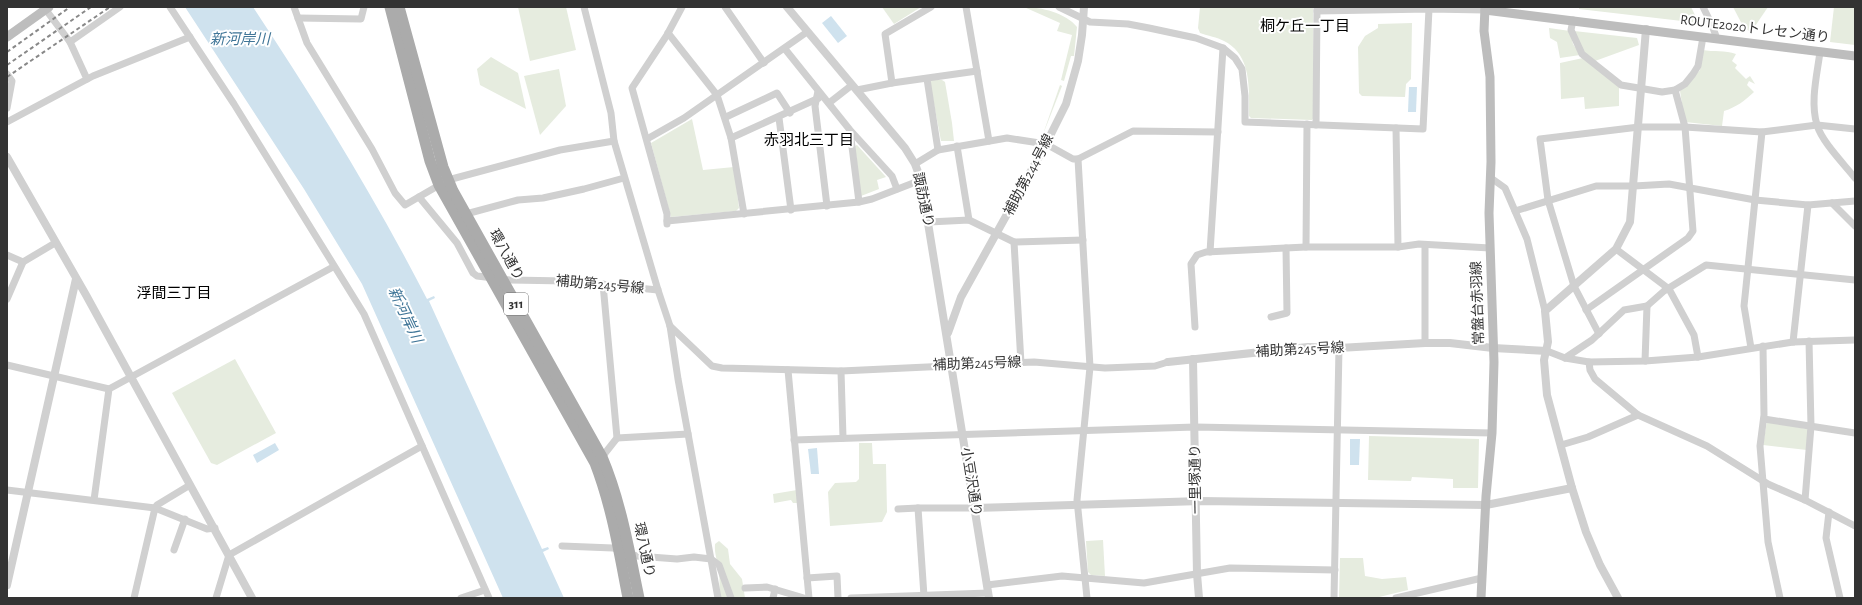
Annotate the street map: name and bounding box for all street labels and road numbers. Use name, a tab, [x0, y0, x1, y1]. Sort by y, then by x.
street label: ROUTE2020トレセン通り	[1679, 12, 1831, 45]
street label: 補助第244号線	[1000, 131, 1056, 218]
street label: 諏訪通り	[910, 171, 937, 229]
street label: 環八通り	[486, 227, 527, 283]
street label: 常盤台赤羽線	[1468, 261, 1486, 345]
street label: 補助第245号線	[555, 272, 645, 296]
road number: 311	[504, 293, 528, 315]
street label: 補助第245号線	[1255, 339, 1345, 359]
street label: 補助第245号線	[932, 353, 1022, 373]
street label: 一里塚通り	[1187, 444, 1204, 514]
street label: 小豆沢通り	[959, 446, 984, 518]
street label: 環八通り	[631, 521, 658, 579]

